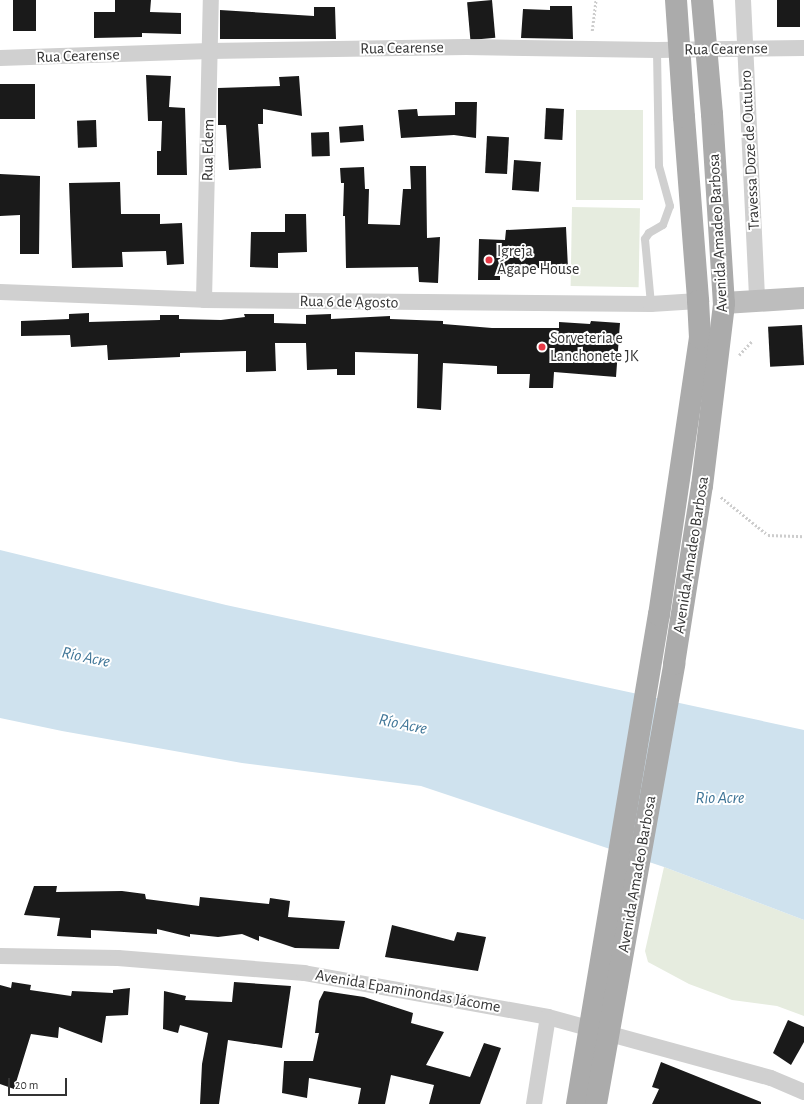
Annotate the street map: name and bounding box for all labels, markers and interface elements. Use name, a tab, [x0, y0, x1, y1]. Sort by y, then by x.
street label: Rua Cearense	[360, 38, 444, 58]
street label: Rua Cearense	[684, 39, 768, 59]
street label: Rua Cearense	[36, 45, 120, 67]
street label: Travessa Doze de Outubro	[736, 70, 764, 230]
street label: Rua Edem	[198, 119, 218, 181]
street label: Avenida Amadeo Barbosa	[704, 153, 732, 313]
place label: Igreja Ágape House	[497, 241, 579, 279]
marker: Igreja Ágape House	[484, 255, 494, 265]
street label: Rua 6 de Agosto	[299, 292, 399, 312]
place label: Sorveteria e Lanchonete JK	[550, 328, 639, 366]
marker: Sorveteria e Lanchonete JK	[537, 342, 547, 352]
street label: Avenida Amadeo Barbosa	[669, 475, 713, 635]
water label: Río Acre	[60, 642, 112, 672]
water label: Río Acre	[377, 709, 429, 739]
water label: Rio Acre	[696, 788, 744, 808]
street label: Avenida Amadeo Barbosa	[614, 794, 660, 954]
street label: Avenida Epaminondas Jácome	[314, 965, 502, 1017]
scale bar	[10, 1070, 69, 1096]
text: 20 m	[15, 1079, 38, 1091]

